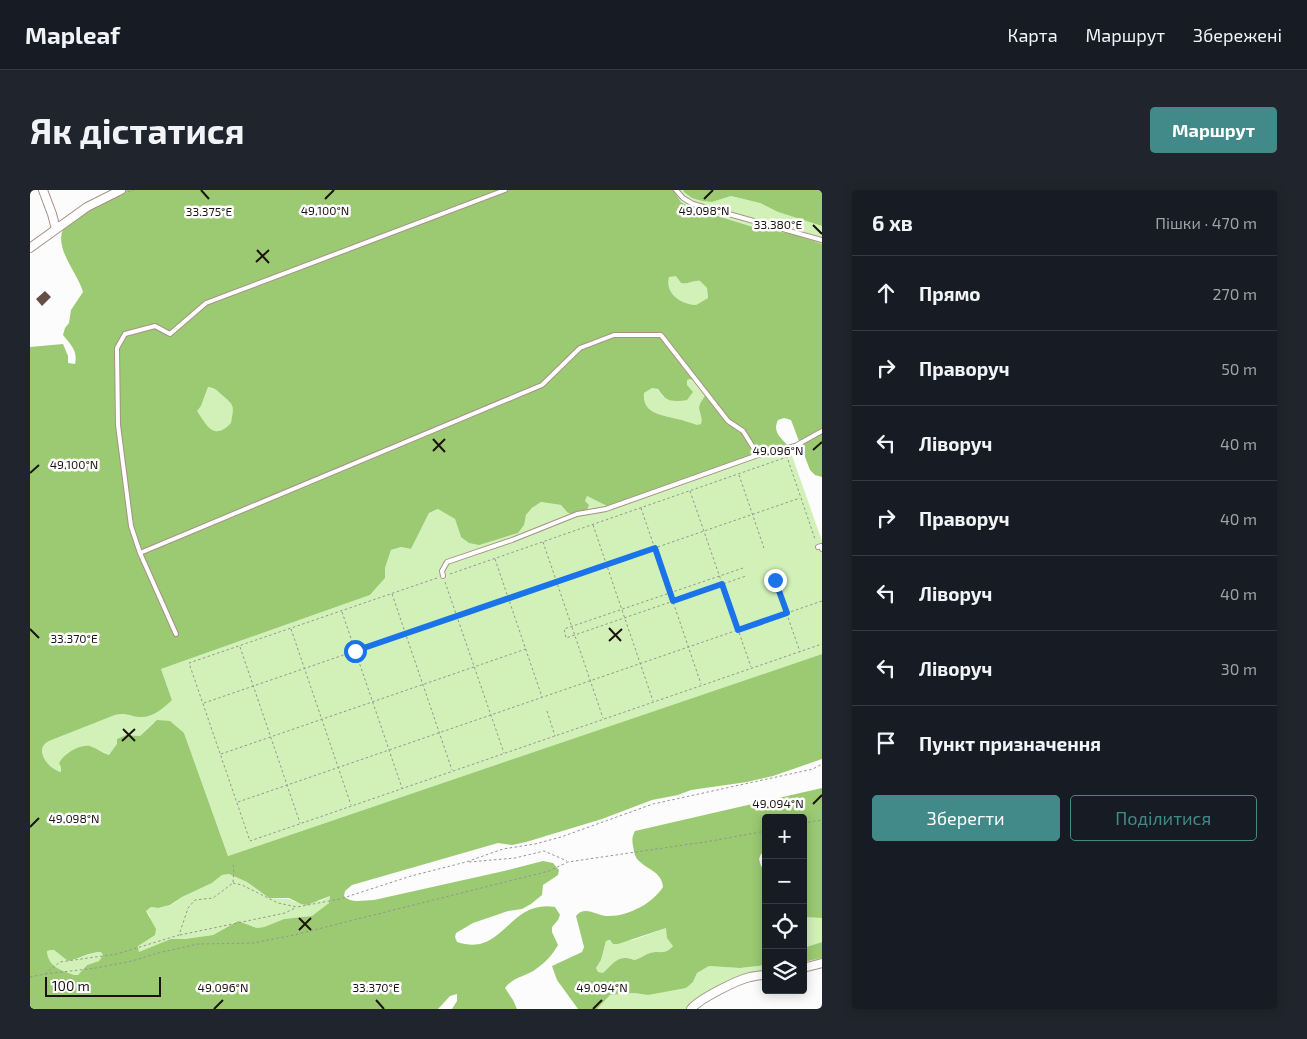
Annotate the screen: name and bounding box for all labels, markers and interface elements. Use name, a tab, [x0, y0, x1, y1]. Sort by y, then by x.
text: Mapleaf	[25, 20, 120, 49]
text: Карта	[1008, 24, 1058, 46]
text: Маршрут	[1086, 24, 1165, 46]
text: Збережені	[1193, 24, 1282, 46]
button: Маршрут	[1150, 107, 1277, 153]
text: Як дістатися	[30, 109, 244, 151]
text: 49.100°N	[301, 203, 349, 217]
text: 49.098°N	[678, 203, 730, 217]
text: 33.375°E	[186, 204, 232, 218]
text: 6 хв	[872, 210, 913, 235]
text: Пішки · 470 m	[1155, 213, 1257, 232]
text: 33.380°E	[754, 217, 802, 231]
icon: ahead	[872, 279, 900, 307]
text: Прямо	[919, 282, 981, 305]
text: 270 m	[1213, 284, 1257, 303]
icon: right	[872, 354, 900, 382]
text: Праворуч	[919, 357, 1010, 380]
text: 50 m	[1221, 359, 1257, 378]
icon: left	[872, 429, 900, 457]
text: Ліворуч	[919, 432, 992, 455]
text: 40 m	[1220, 434, 1257, 453]
text: 49.096°N	[753, 443, 803, 457]
text: 49.100°N	[50, 457, 98, 471]
icon: right	[872, 504, 900, 532]
text: Праворуч	[919, 507, 1010, 530]
text: 40 m	[1220, 509, 1257, 528]
route end	[764, 569, 787, 592]
icon: left	[872, 579, 900, 607]
text: Ліворуч	[919, 582, 992, 605]
text: 40 m	[1220, 584, 1257, 603]
text: 33.370°E	[50, 631, 98, 645]
route start	[344, 640, 367, 663]
icon: left	[872, 654, 900, 682]
text: Ліворуч	[919, 657, 992, 680]
text: 30 m	[1221, 659, 1257, 678]
icon: arrive	[872, 729, 900, 757]
text: Пункт призначення	[919, 732, 1101, 755]
button: Зберегти	[872, 795, 1060, 841]
button: Поділитися	[1070, 795, 1257, 841]
text: 49.094°N	[752, 796, 804, 810]
text: 49.098°N	[48, 811, 100, 825]
map controls	[762, 814, 807, 994]
button: +	[762, 814, 807, 859]
button: −	[762, 859, 807, 904]
button: locate	[762, 904, 807, 949]
button: layers	[762, 949, 807, 994]
scale bar	[45, 974, 161, 997]
text: 100 m	[52, 977, 90, 994]
text: 49.096°N	[198, 980, 248, 994]
text: 33.370°E	[352, 980, 400, 994]
text: 49.094°N	[576, 980, 628, 994]

